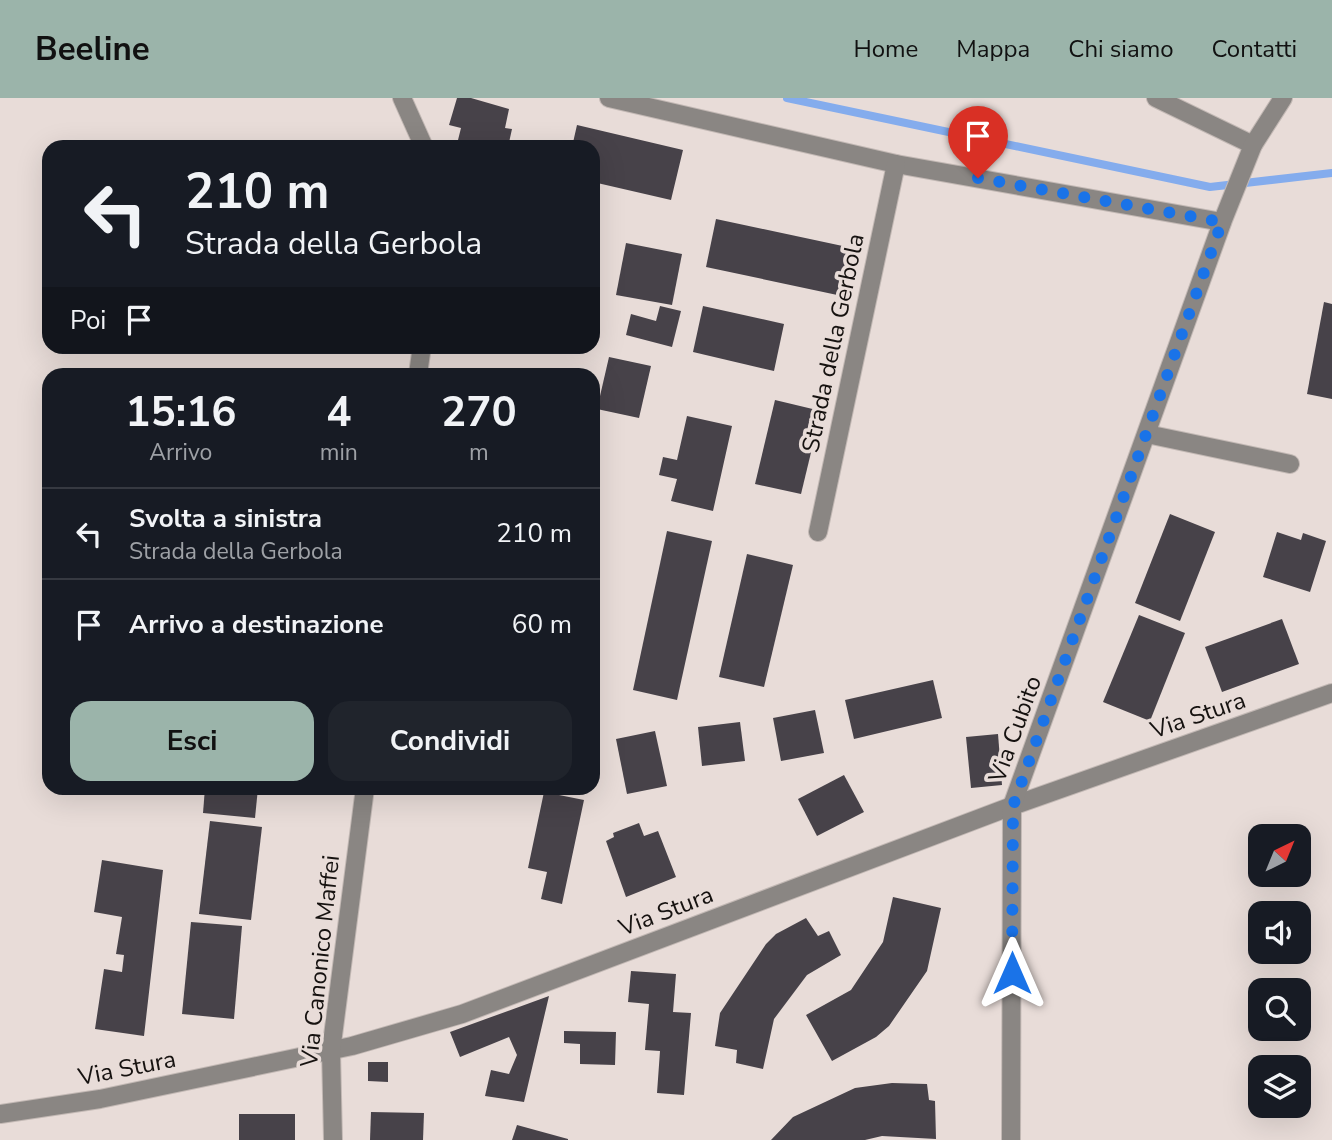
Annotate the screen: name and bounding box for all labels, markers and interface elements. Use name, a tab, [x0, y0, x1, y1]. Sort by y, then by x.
text: Beeline	[35, 27, 150, 72]
text: Home	[853, 33, 918, 65]
text: Mappa	[956, 33, 1030, 65]
text: Chi siamo	[1068, 33, 1174, 65]
text: Contatti	[1212, 33, 1297, 65]
pin	[948, 106, 1008, 178]
icon: arrive	[959, 117, 997, 155]
text: 210 m	[185, 158, 329, 225]
icon: left	[70, 168, 161, 259]
text: Strada della Gerbola	[185, 222, 482, 265]
street label: Strada della Gerbola	[794, 231, 872, 455]
icon: arrive	[120, 301, 158, 339]
text: Poi	[70, 303, 106, 338]
text: 15:16	[125, 384, 236, 441]
text: 4	[326, 384, 351, 441]
text: 270	[441, 384, 517, 441]
text: Arrivo	[149, 437, 212, 468]
text: min	[320, 437, 358, 468]
text: m	[469, 437, 489, 468]
text: Svolta a sinistra	[129, 501, 322, 536]
icon: left	[70, 515, 108, 553]
text: 210 m	[496, 516, 572, 551]
text: Strada della Gerbola	[129, 536, 343, 567]
icon: arrive	[70, 606, 108, 644]
text: Arrivo a destinazione	[129, 607, 384, 642]
text: 60 m	[512, 607, 572, 642]
street label: Via Cubito	[981, 671, 1049, 788]
street label: Via Stura	[1145, 684, 1250, 747]
button: Esci	[70, 701, 314, 781]
button: Condividi	[328, 701, 572, 781]
north arrow	[1248, 824, 1311, 887]
map controls	[1248, 824, 1311, 1118]
street label: Via Canonico Maffei	[293, 853, 347, 1070]
street label: Via Stura	[613, 878, 718, 944]
button: sound	[1248, 901, 1311, 964]
position arrow	[975, 936, 1049, 1010]
button: search	[1248, 978, 1311, 1041]
street label: Via Stura	[74, 1043, 179, 1093]
button: layers	[1248, 1055, 1311, 1118]

